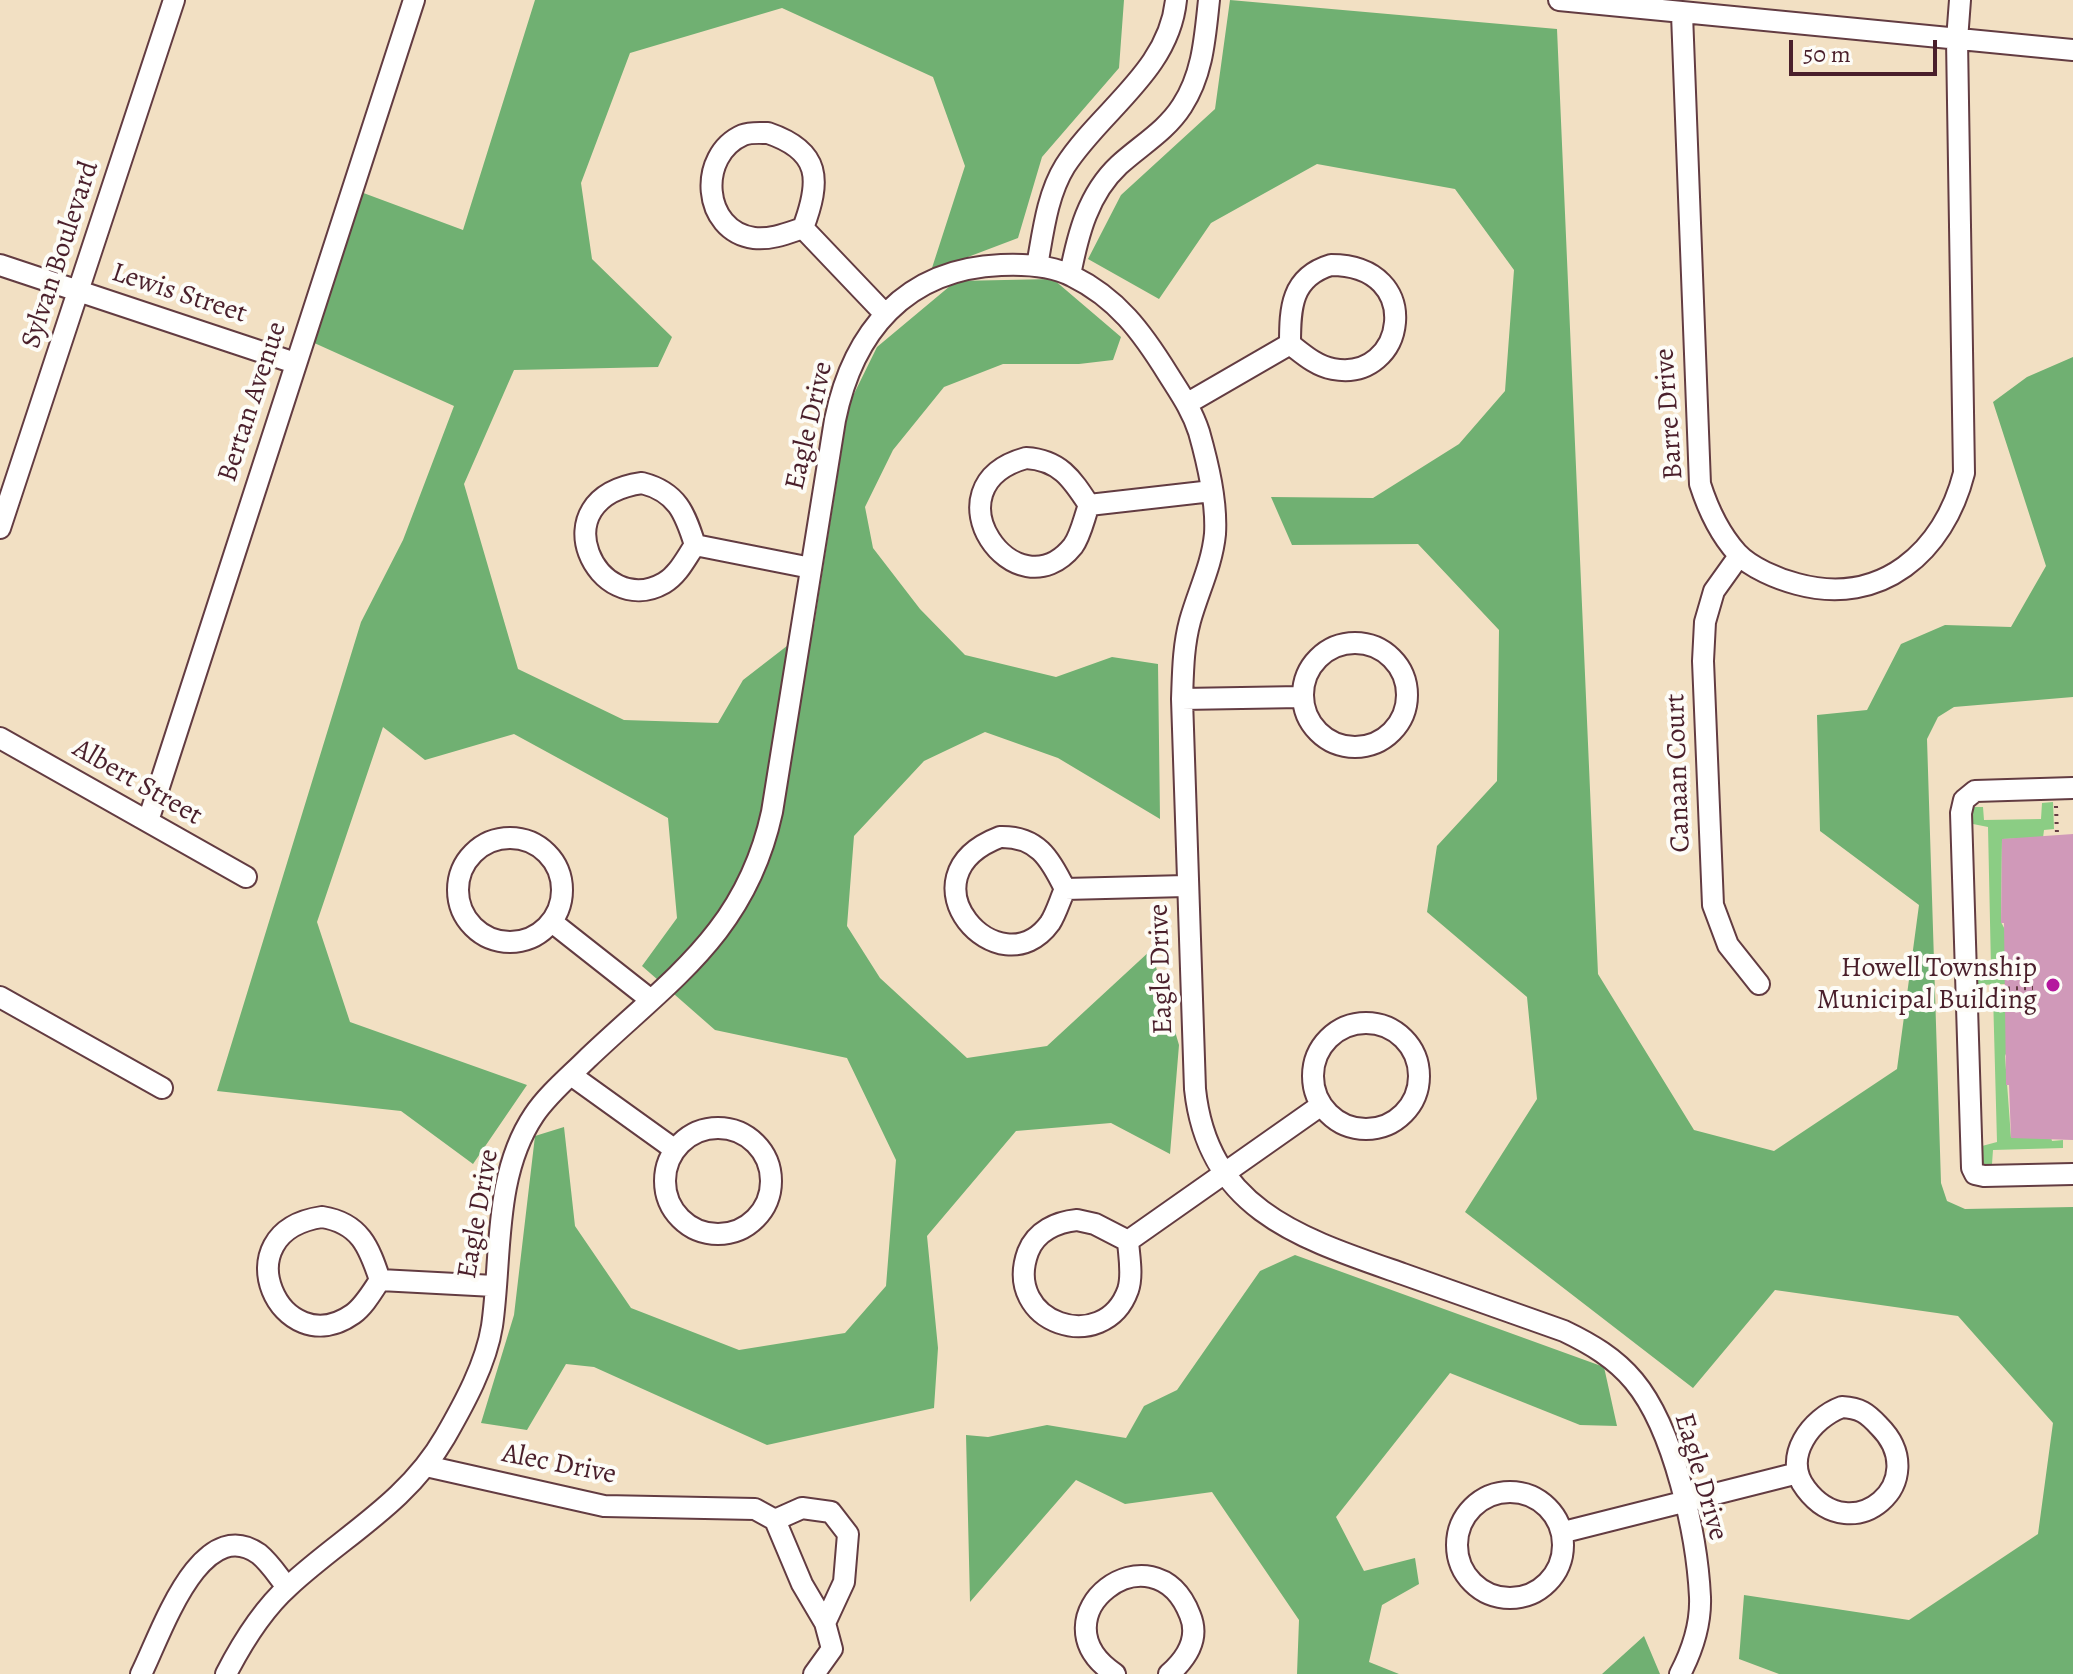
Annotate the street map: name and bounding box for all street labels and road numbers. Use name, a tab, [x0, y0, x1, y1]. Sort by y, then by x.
street label: Sylvan Boulevard	[15, 157, 107, 353]
street label: Lewis Street	[107, 256, 251, 332]
street label: Bertan Avenue	[211, 318, 295, 486]
street label: Barre Drive	[1649, 347, 1691, 481]
street label: Eagle Drive	[779, 358, 841, 494]
street label: Canaan Court	[1659, 693, 1699, 853]
street label: Albert Street	[66, 733, 208, 833]
street label: Eagle Drive	[1143, 903, 1181, 1035]
street label: Eagle Drive	[451, 1147, 507, 1281]
street label: Eagle Drive	[1666, 1409, 1734, 1545]
street label: Alec Drive	[499, 1437, 619, 1493]

